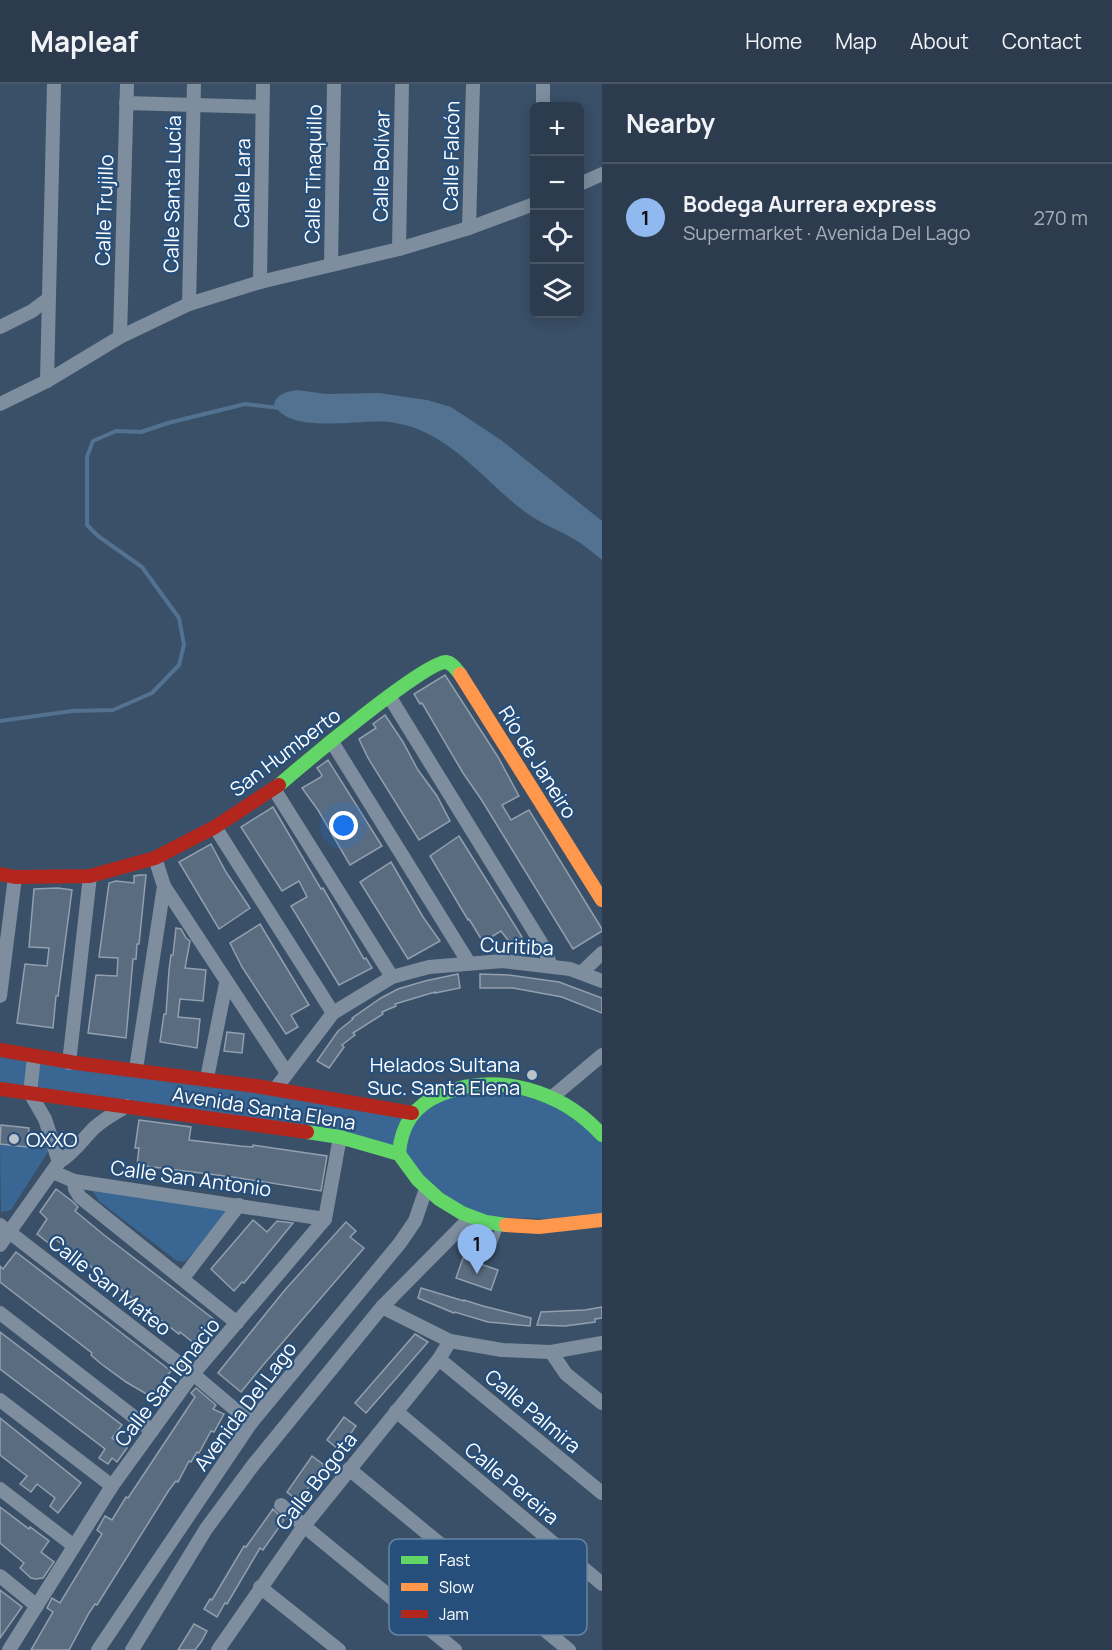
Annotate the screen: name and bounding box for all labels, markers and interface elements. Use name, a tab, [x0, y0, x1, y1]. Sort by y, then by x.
text: Mapleaf	[30, 22, 138, 60]
text: Home	[745, 27, 802, 55]
text: Map	[835, 27, 877, 55]
text: About	[910, 27, 969, 55]
text: Contact	[1002, 27, 1082, 55]
street label: Calle Falcón	[437, 101, 465, 211]
map controls	[530, 102, 584, 318]
button: +	[530, 102, 584, 156]
street label: Calle Tinaquillo	[298, 104, 328, 244]
text: Nearby	[626, 105, 715, 141]
street label: Calle Bolívar	[367, 110, 395, 222]
street label: Calle Santa Lucía	[157, 115, 187, 273]
street label: Calle Lara	[228, 138, 256, 228]
street label: Calle Trujillo	[89, 154, 119, 266]
button: −	[530, 156, 584, 210]
text: Bodega Aurrera express	[683, 189, 937, 219]
text: 1	[641, 204, 650, 231]
text: 270 m	[1033, 204, 1088, 231]
button: locate	[530, 210, 584, 264]
text: Supermarket · Avenida Del Lago	[683, 219, 971, 246]
button: layers	[530, 264, 584, 318]
street label: San Humberto	[224, 701, 346, 803]
street label: Río de Janeiro	[493, 701, 583, 824]
your location	[329, 811, 358, 840]
street label: Curitiba	[479, 931, 555, 961]
place label: Helados Sultana Suc. Santa Elena	[367, 1051, 520, 1101]
marker: Helados Sultana Suc. Santa Elena	[525, 1068, 539, 1082]
street label: Avenida Santa Elena	[170, 1080, 358, 1136]
place label: OXXO	[26, 1126, 78, 1153]
marker: OXXO	[7, 1132, 21, 1146]
street label: Calle San Antonio	[109, 1153, 273, 1203]
pin: 1	[458, 1224, 496, 1274]
street label: Calle San Mateo	[43, 1229, 177, 1342]
street label: Calle San Ignacio	[108, 1312, 226, 1452]
street label: Avenida Del Lago	[187, 1336, 303, 1476]
street label: Calle Palmira	[479, 1363, 587, 1459]
street label: Calle Bogota	[269, 1426, 363, 1536]
street label: Calle Pereira	[459, 1436, 565, 1530]
legend	[389, 1539, 587, 1635]
text: Fast	[439, 1549, 470, 1571]
text: Slow	[439, 1576, 474, 1598]
text: Jam	[439, 1603, 469, 1625]

